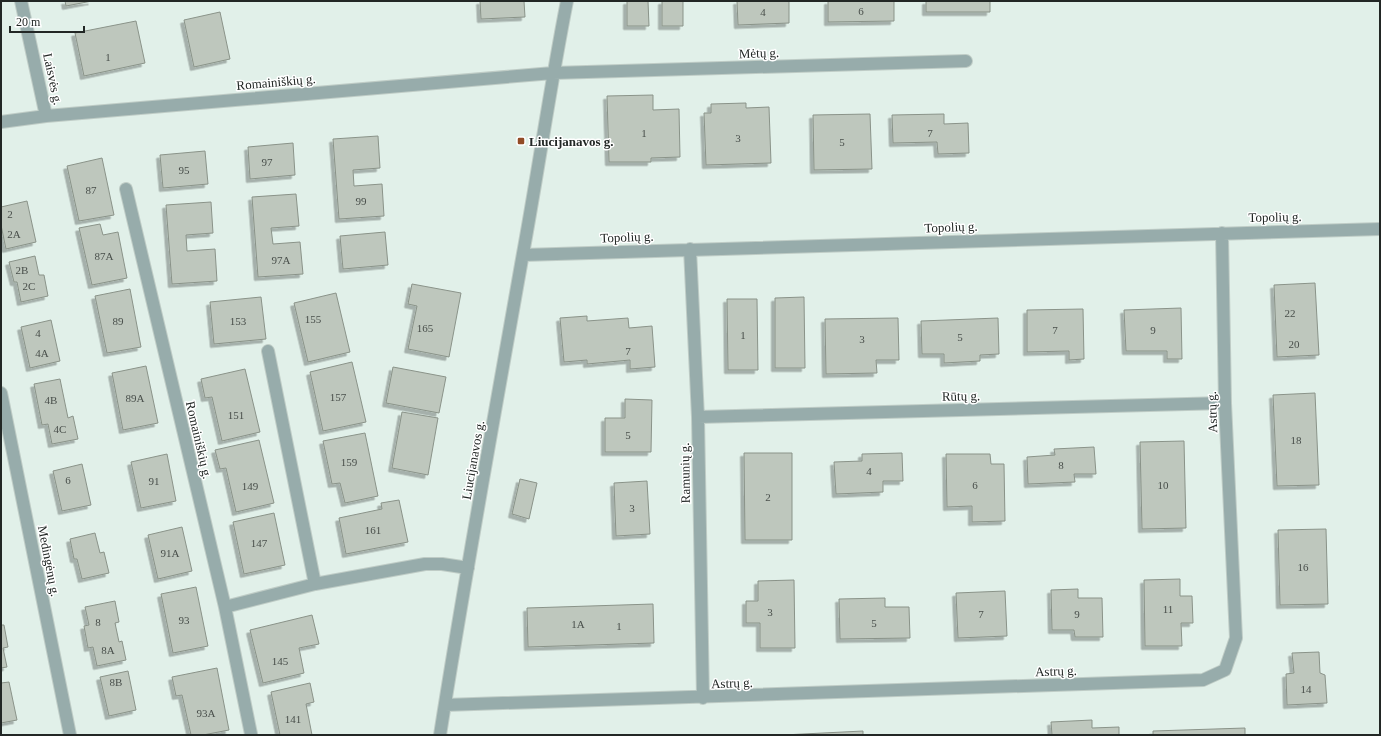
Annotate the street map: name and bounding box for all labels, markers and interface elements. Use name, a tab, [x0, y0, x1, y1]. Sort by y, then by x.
house number: 6	[858, 5, 864, 17]
house number: 4	[760, 6, 766, 18]
scale bar	[10, 8, 84, 34]
text: 20 m	[16, 15, 41, 29]
street label: Mėtų g.	[739, 45, 779, 61]
house number: 1	[105, 51, 111, 63]
street label: Laisvės g.	[40, 52, 66, 106]
street label: Romainiškių g.	[236, 71, 316, 93]
house number: 1	[641, 127, 647, 139]
house number: 7	[927, 127, 933, 139]
house number: 3	[735, 132, 741, 144]
place label: Liucijanavos g.	[529, 134, 614, 149]
marker: Liucijanavos g.	[516, 136, 526, 146]
house number: 5	[839, 136, 845, 148]
house number: 97	[262, 156, 273, 168]
house number: 95	[179, 164, 190, 176]
house number: 87	[86, 184, 97, 196]
house number: 99	[356, 195, 367, 207]
house number: 2	[7, 208, 13, 220]
street label: Topolių g.	[1248, 209, 1302, 225]
street label: Topolių g.	[924, 219, 978, 235]
house number: 2A	[7, 228, 21, 240]
street label: Topolių g.	[600, 229, 654, 245]
house number: 87A	[95, 250, 114, 262]
house number: 97A	[272, 254, 291, 266]
house number: 2B	[16, 264, 28, 276]
house number: 2C	[23, 280, 35, 292]
house number: 22	[1285, 307, 1296, 319]
house number: 155	[305, 313, 322, 325]
house number: 89	[113, 315, 124, 327]
house number: 153	[230, 315, 247, 327]
house number: 165	[417, 322, 434, 334]
house number: 7	[1052, 324, 1058, 336]
house number: 9	[1150, 324, 1156, 336]
house number: 4	[35, 327, 41, 339]
house number: 1	[740, 329, 746, 341]
house number: 5	[957, 331, 963, 343]
house number: 3	[859, 333, 865, 345]
house number: 20	[1289, 338, 1300, 350]
house number: 7	[625, 345, 631, 357]
house number: 4A	[35, 347, 49, 359]
street label: Rūtų g.	[942, 388, 980, 404]
house number: 157	[330, 391, 347, 403]
street label: Astrų g.	[1204, 391, 1220, 433]
house number: 89A	[126, 392, 145, 404]
house number: 4B	[45, 394, 57, 406]
street label: Romainiškių g.	[183, 400, 215, 480]
house number: 151	[228, 409, 244, 421]
street label: Liucijanavos g.	[459, 419, 487, 501]
house number: 4C	[54, 423, 66, 435]
house number: 5	[625, 429, 631, 441]
house number: 18	[1291, 434, 1302, 446]
street label: Ramunių g.	[677, 443, 693, 503]
house number: 159	[341, 456, 358, 468]
house number: 8	[1058, 459, 1064, 471]
house number: 4	[866, 465, 872, 477]
house number: 6	[65, 474, 71, 486]
house number: 91	[149, 475, 160, 487]
house number: 6	[972, 479, 978, 491]
house number: 10	[1158, 479, 1169, 491]
house number: 149	[242, 480, 259, 492]
house number: 2	[765, 491, 771, 503]
house number: 3	[629, 502, 635, 514]
street label: Medingėnų g.	[35, 524, 63, 598]
house number: 161	[365, 524, 381, 536]
house number: 147	[251, 537, 268, 549]
house number: 91A	[161, 547, 180, 559]
house number: 16	[1298, 561, 1309, 573]
house number: 11	[1163, 603, 1173, 615]
house number: 3	[767, 606, 773, 618]
house number: 7	[978, 608, 984, 620]
house number: 9	[1074, 608, 1080, 620]
house number: 93	[179, 614, 190, 626]
house number: 8	[95, 616, 101, 628]
house number: 5	[871, 617, 877, 629]
house number: 1A	[571, 618, 585, 630]
house number: 1	[616, 620, 622, 632]
house number: 8A	[101, 644, 115, 656]
house number: 145	[272, 655, 289, 667]
street label: Astrų g.	[1035, 663, 1077, 679]
street label: Astrų g.	[711, 675, 753, 691]
house number: 8B	[110, 676, 122, 688]
house number: 14	[1301, 683, 1312, 695]
house number: 93A	[197, 707, 216, 719]
house number: 141	[285, 713, 301, 725]

